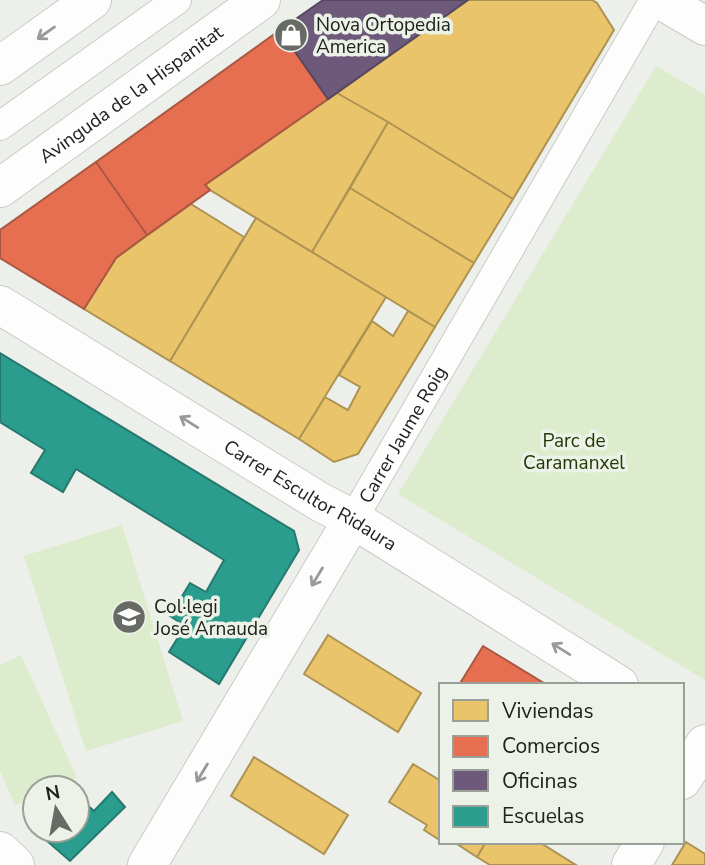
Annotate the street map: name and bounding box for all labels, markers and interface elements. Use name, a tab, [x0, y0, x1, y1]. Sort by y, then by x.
place label: Nova Ortopedia America	[316, 12, 451, 60]
shop icon: Nova Ortopedia America	[272, 16, 310, 54]
street label: Avinguda de la Hispanitat	[34, 19, 229, 170]
one-way arrow	[37, 26, 56, 40]
street label: Carrer Jaume Roig	[353, 361, 453, 508]
one-way arrow	[180, 414, 200, 428]
park label: Parc de Caramanxel	[523, 428, 625, 476]
street label: Carrer Escultor Ridaura	[219, 434, 402, 557]
one-way arrow	[310, 567, 324, 587]
place label: Col·legi José Arnauda	[153, 594, 268, 642]
school or university icon: Col·legi José Arnauda	[110, 598, 148, 636]
one-way arrow	[552, 641, 571, 656]
legend	[439, 683, 684, 844]
text: Viviendas	[501, 697, 594, 725]
text: Comercios	[502, 732, 600, 760]
one-way arrow	[194, 763, 208, 783]
text: Oficinas	[502, 767, 578, 795]
north arrow	[21, 774, 91, 844]
text: N	[43, 779, 62, 807]
text: Escuelas	[502, 802, 584, 830]

